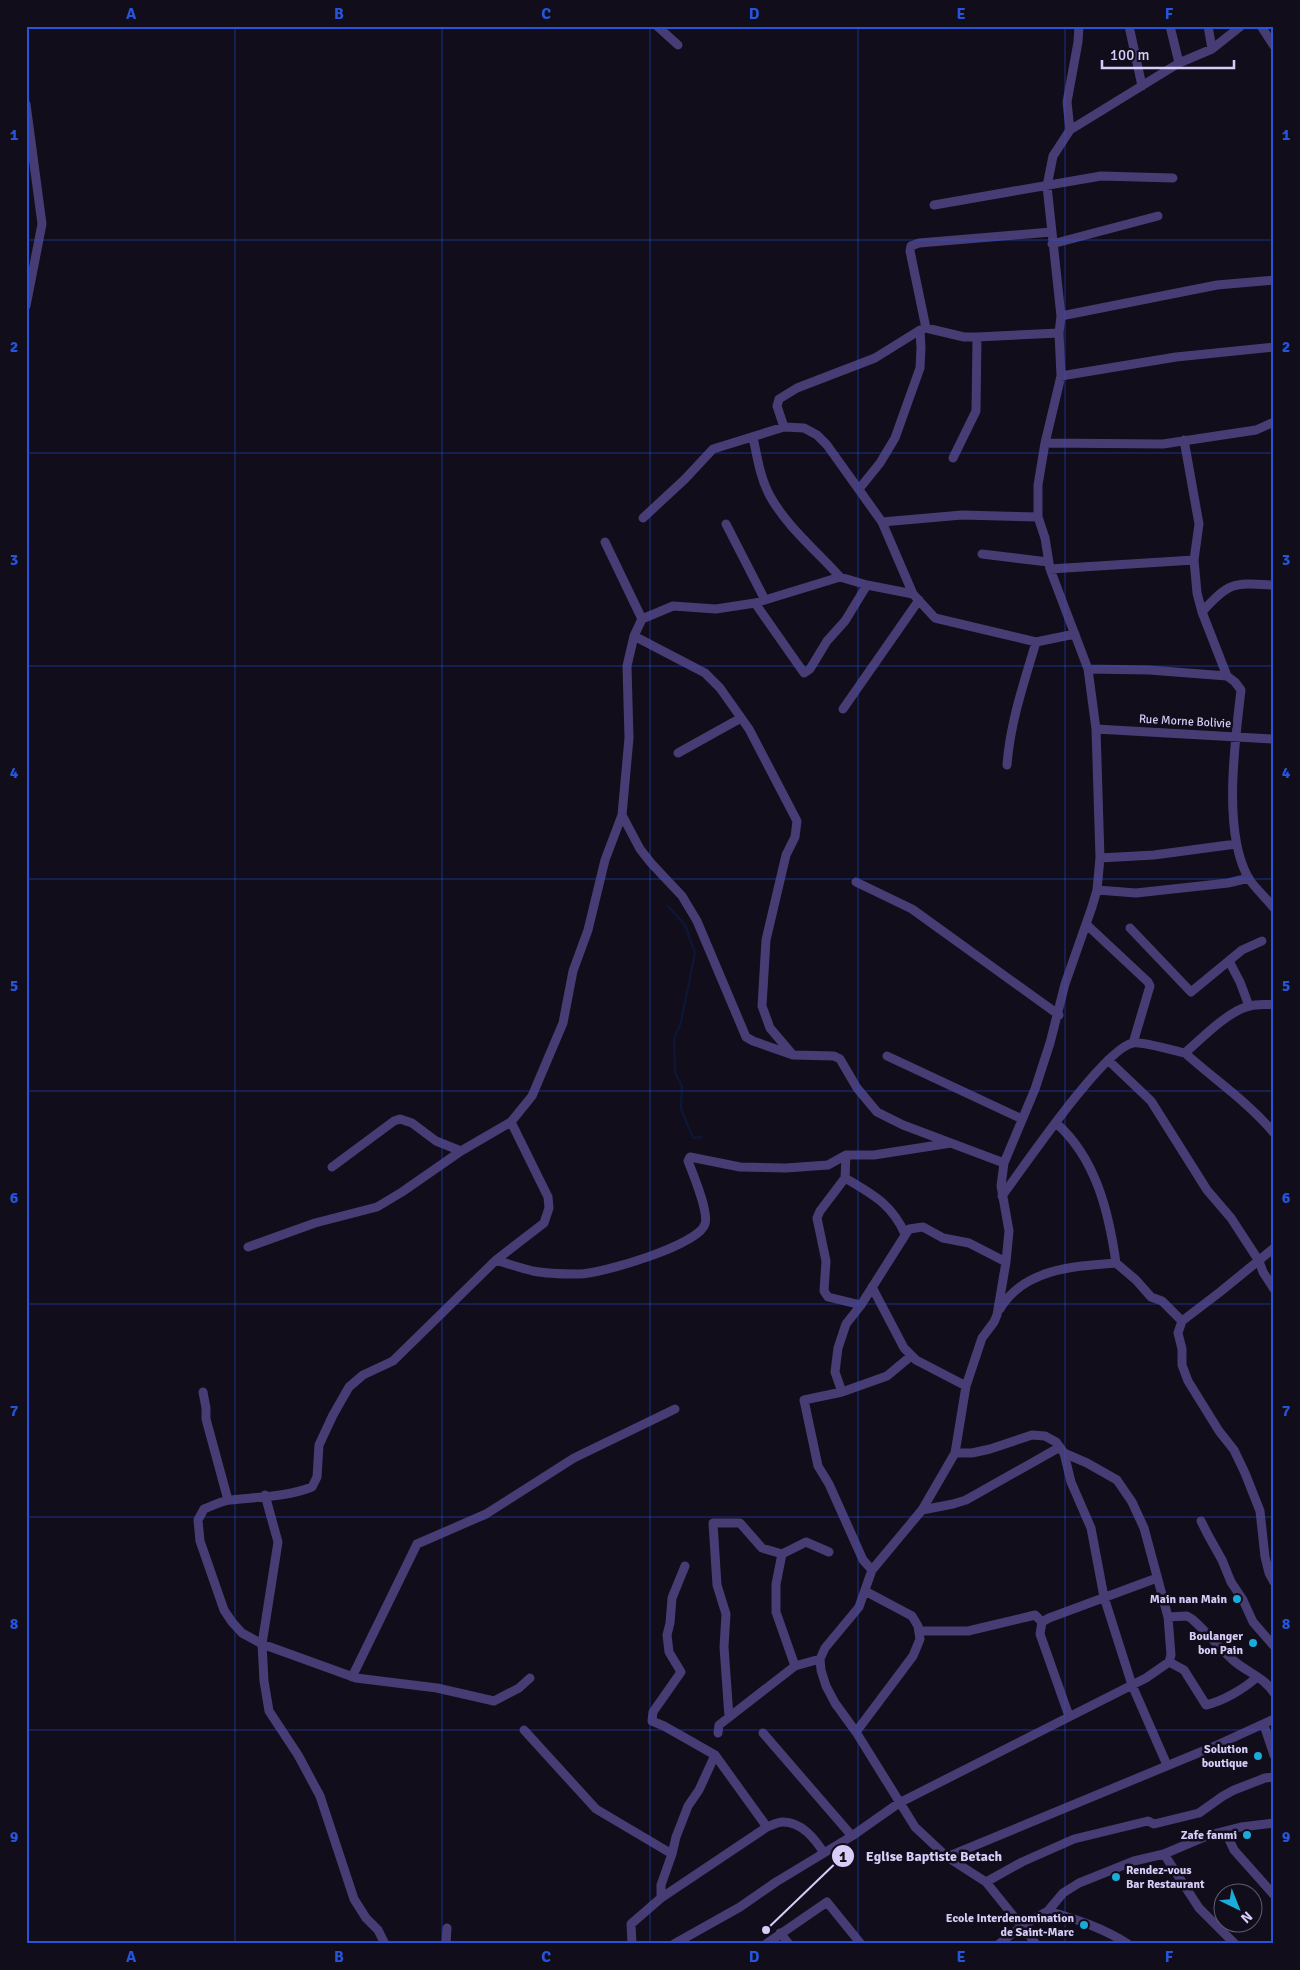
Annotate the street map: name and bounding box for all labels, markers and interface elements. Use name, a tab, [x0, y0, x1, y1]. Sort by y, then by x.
text: A	[126, 4, 137, 24]
text: B	[334, 4, 344, 24]
text: C	[541, 4, 551, 24]
text: D	[749, 4, 760, 24]
text: E	[956, 4, 966, 24]
text: F	[1165, 4, 1174, 24]
scale bar	[1102, 38, 1235, 70]
text: 100 m	[1110, 46, 1150, 64]
text: 1	[10, 125, 19, 145]
text: 1	[1282, 125, 1291, 145]
text: 2	[10, 337, 18, 357]
text: 2	[1282, 337, 1290, 357]
text: 3	[10, 550, 18, 570]
text: 3	[1282, 550, 1290, 570]
street label: Rue Morne Bolivie	[1138, 712, 1231, 731]
text: 4	[10, 763, 19, 783]
text: 4	[1282, 763, 1291, 783]
text: 5	[10, 976, 18, 996]
text: 5	[1282, 976, 1290, 996]
text: 6	[10, 1188, 19, 1208]
text: 6	[1282, 1188, 1291, 1208]
text: 7	[10, 1401, 19, 1421]
text: 7	[1282, 1401, 1291, 1421]
place label: Main nan Main	[1150, 1592, 1227, 1607]
marker: Main nan Main	[1231, 1593, 1243, 1605]
text: 8	[10, 1614, 19, 1634]
text: 8	[1282, 1614, 1291, 1634]
place label: Boulanger bon Pain	[1189, 1629, 1243, 1658]
marker: Boulanger bon Pain	[1247, 1637, 1259, 1649]
place label: Solution boutique	[1202, 1742, 1248, 1771]
marker: Solution boutique	[1252, 1750, 1264, 1762]
text: 9	[10, 1827, 19, 1847]
text: 9	[1282, 1827, 1291, 1847]
place label: Zafe fanmi	[1181, 1828, 1237, 1843]
marker: Zafe fanmi	[1241, 1829, 1253, 1841]
callout: Eglise Baptiste Betach	[830, 1842, 1012, 1871]
text: 1	[839, 1848, 847, 1866]
text: Eglise Baptiste Betach	[866, 1848, 1003, 1865]
place label: Rendez-vous Bar Restaurant	[1126, 1863, 1205, 1892]
marker: Rendez-vous Bar Restaurant	[1110, 1871, 1122, 1883]
north arrow	[1212, 1882, 1262, 1932]
text: N	[1237, 1908, 1256, 1927]
place label: Ecole Interdenomination de Saint-Marc	[946, 1911, 1074, 1940]
marker: Ecole Interdenomination de Saint-Marc	[1078, 1919, 1090, 1931]
text: A	[126, 1947, 137, 1967]
text: B	[334, 1947, 344, 1967]
text: C	[541, 1947, 551, 1967]
text: D	[749, 1947, 760, 1967]
text: E	[956, 1947, 966, 1967]
text: F	[1165, 1947, 1174, 1967]

